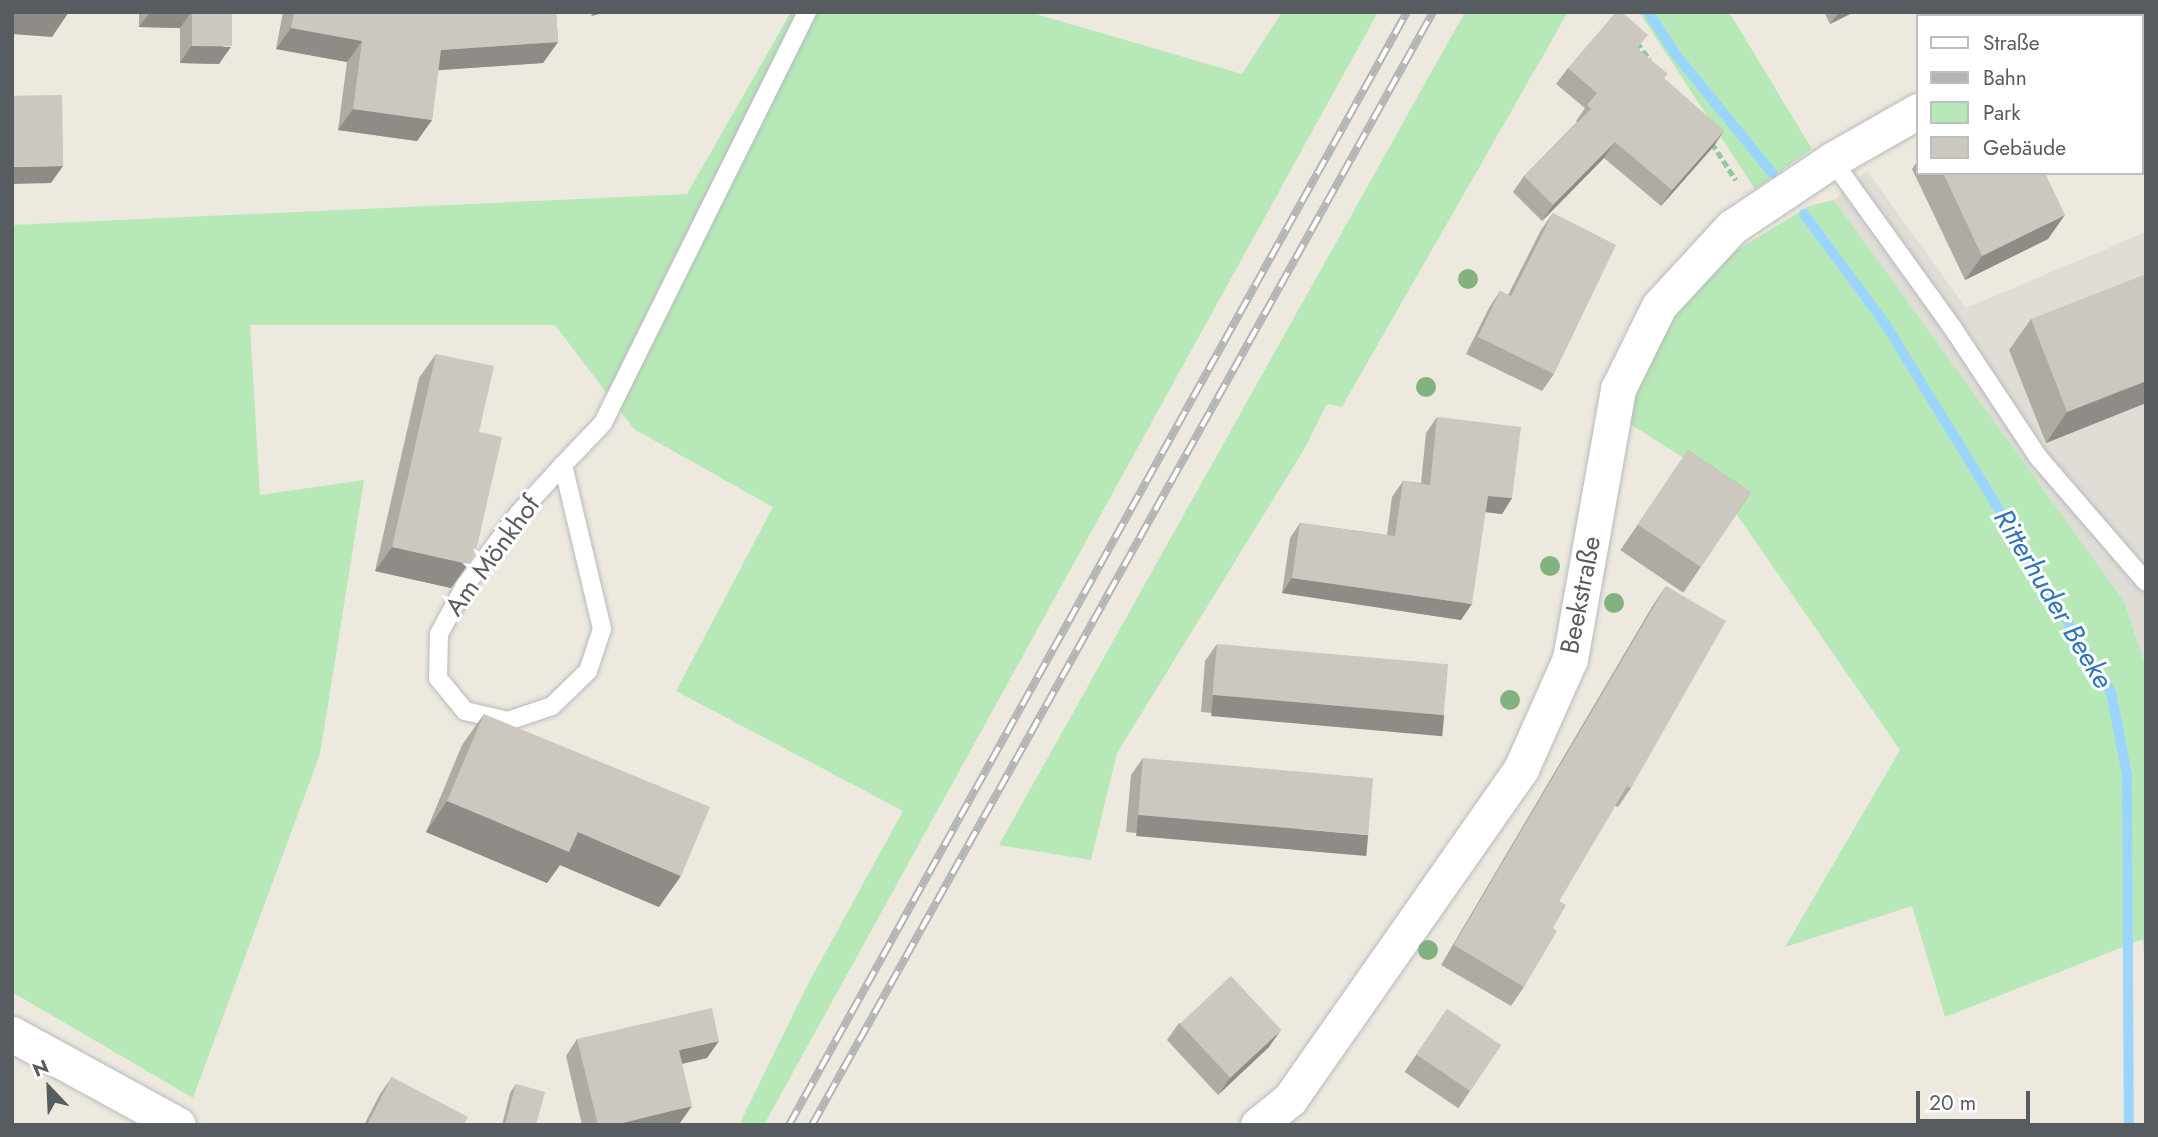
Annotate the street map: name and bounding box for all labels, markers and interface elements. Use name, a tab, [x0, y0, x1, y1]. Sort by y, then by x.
legend	[1916, 14, 2144, 175]
text: Straße	[1983, 28, 2040, 58]
text: Bahn	[1983, 63, 2027, 93]
text: Park	[1983, 98, 2020, 128]
text: Gebäude	[1983, 133, 2066, 163]
street label: Am Mönkhof	[439, 490, 547, 622]
water label: Ritterhuder Beeke	[1986, 503, 2120, 695]
street label: Beekstraße	[1554, 534, 1608, 656]
north arrow	[14, 1053, 84, 1123]
text: N	[28, 1053, 53, 1084]
scale bar	[1920, 1078, 2034, 1122]
text: 20 m	[1929, 1088, 1976, 1118]

